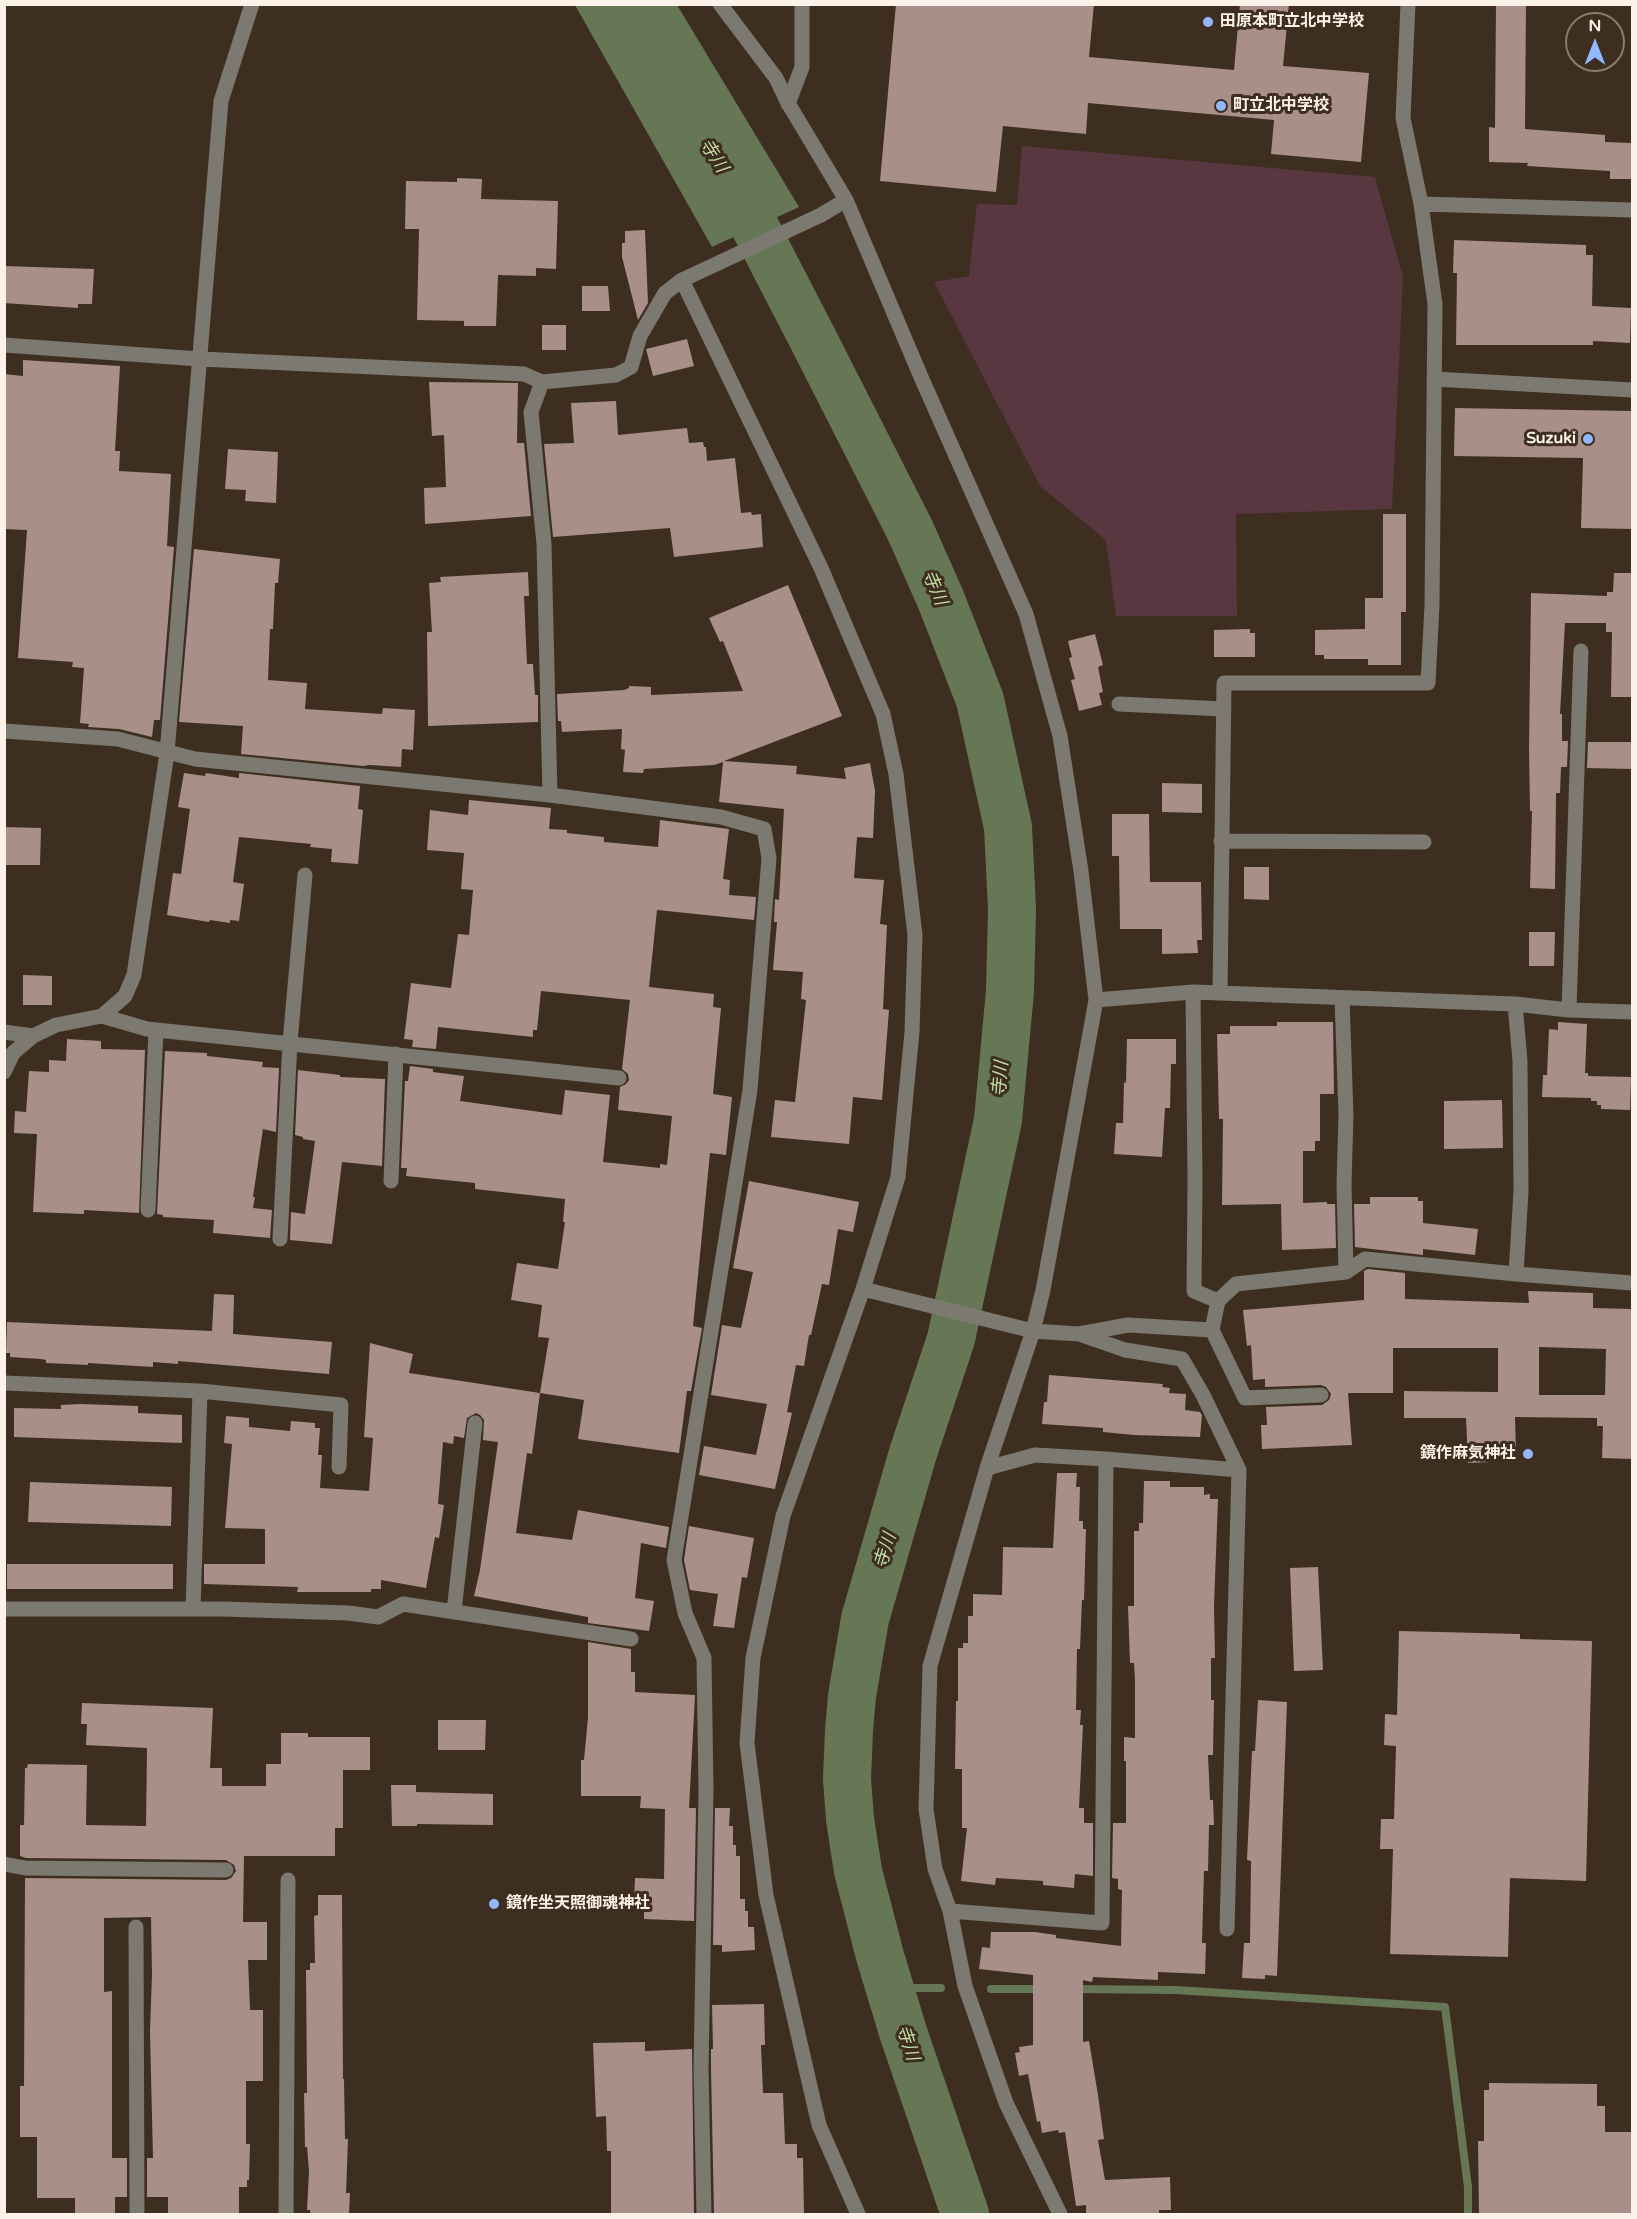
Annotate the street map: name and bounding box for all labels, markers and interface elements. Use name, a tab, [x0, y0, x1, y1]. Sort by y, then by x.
place label: 田原本町立北中学校	[1220, 12, 1364, 32]
north arrow	[1565, 12, 1625, 72]
marker: 田原本町立北中学校	[1201, 15, 1215, 29]
text: N	[1589, 16, 1601, 36]
place label: 町立北中学校	[1233, 96, 1329, 116]
marker: 町立北中学校	[1214, 99, 1228, 113]
water label: 寺川	[694, 135, 732, 177]
place label: Suzuki	[1526, 429, 1576, 449]
marker: Suzuki	[1581, 432, 1595, 446]
water label: 寺川	[917, 567, 951, 609]
water label: 寺川	[989, 1060, 1013, 1098]
place label: 鏡作麻気神社	[1420, 1444, 1516, 1464]
marker: 鏡作麻気神社	[1521, 1447, 1535, 1461]
water label: 寺川	[870, 1531, 902, 1571]
place label: 鏡作坐天照御魂神社	[506, 1894, 650, 1914]
marker: 鏡作坐天照御魂神社	[487, 1897, 501, 1911]
water label: 寺川	[891, 2023, 923, 2063]

